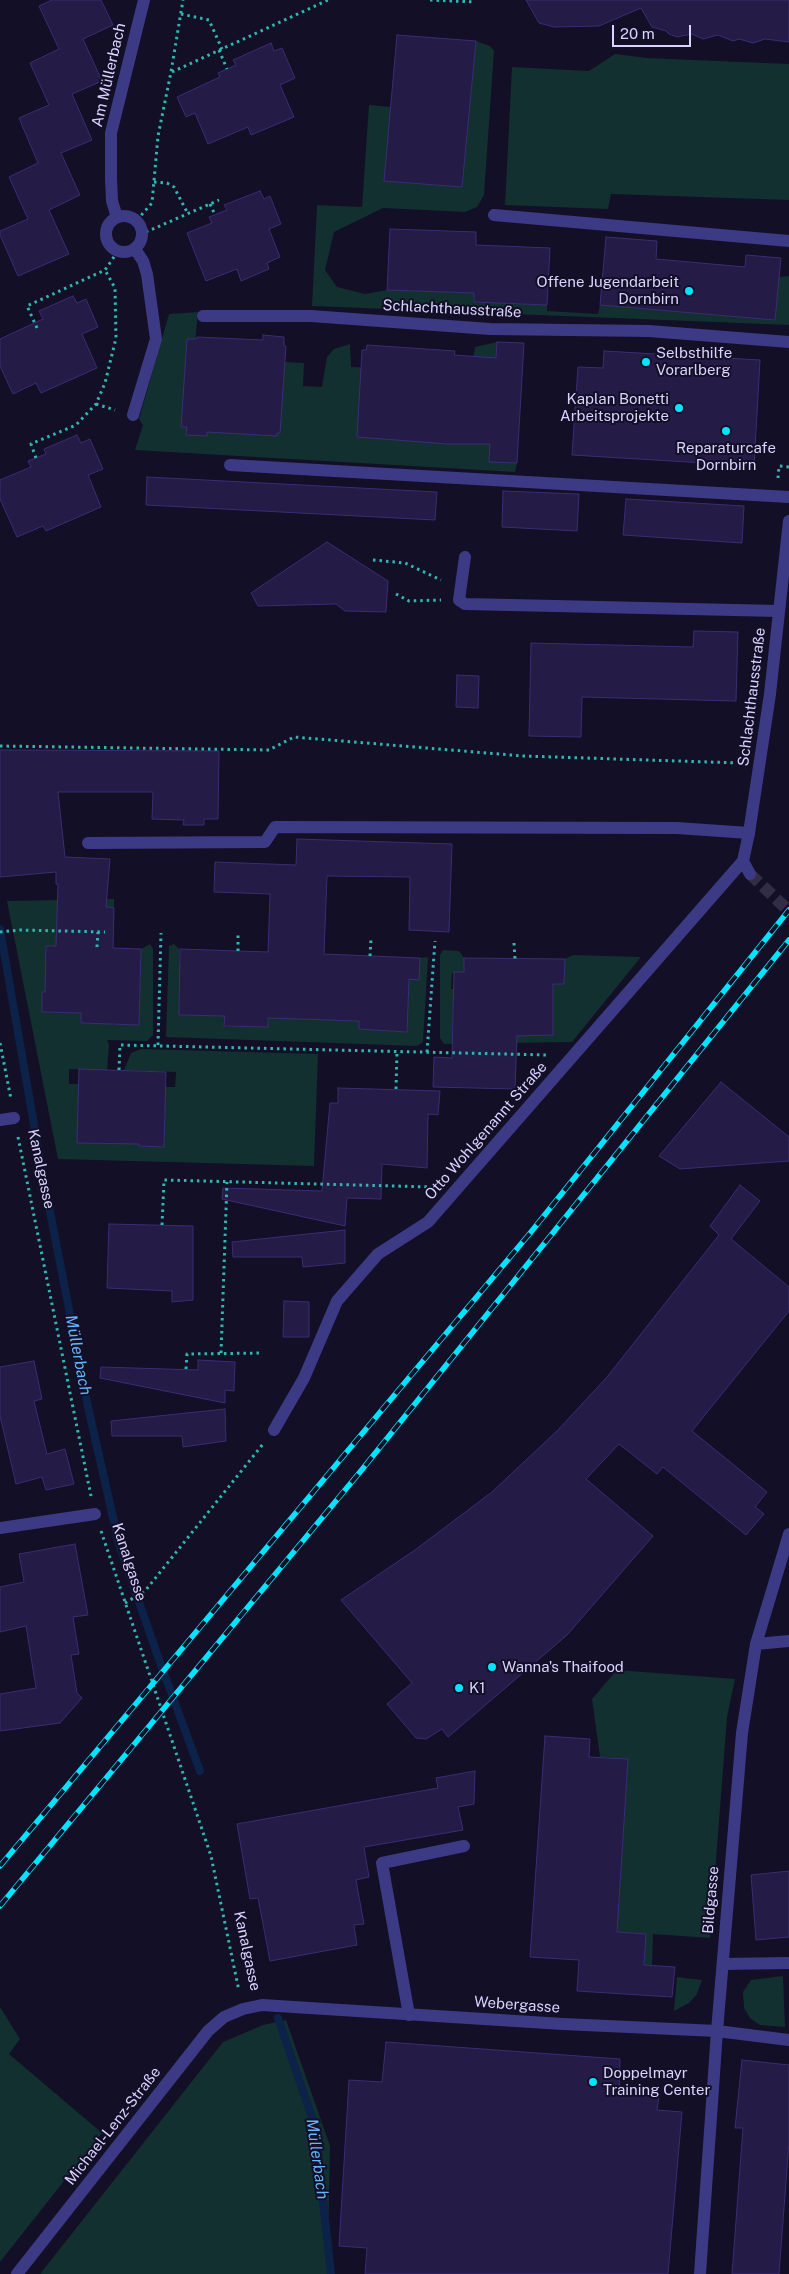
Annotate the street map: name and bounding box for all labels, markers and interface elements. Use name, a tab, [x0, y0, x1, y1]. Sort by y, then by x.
scale bar	[614, 15, 693, 47]
street label: Am Müllerbach	[88, 21, 130, 129]
text: 20 m	[620, 25, 655, 42]
place label: Offene Jugendarbeit Dornbirn	[536, 273, 679, 308]
marker: Offene Jugendarbeit Dornbirn	[683, 285, 695, 297]
street label: Schlachthausstraße	[382, 296, 522, 322]
place label: Selbsthilfe Vorarlberg	[656, 344, 732, 379]
marker: Selbsthilfe Vorarlberg	[640, 356, 652, 368]
place label: Kaplan Bonetti Arbeitsprojekte	[560, 390, 669, 425]
marker: Kaplan Bonetti Arbeitsprojekte	[673, 402, 685, 414]
marker: Reparaturcafe Dornbirn	[720, 425, 732, 437]
place label: Reparaturcafe Dornbirn	[676, 439, 776, 474]
street label: Schlachthausstraße	[735, 627, 769, 767]
street label: Otto Wohlgenannt Straße	[421, 1058, 551, 1204]
street label: Kanalgasse	[24, 1128, 58, 1210]
water label: Müllerbach	[61, 1313, 95, 1397]
street label: Kanalgasse	[108, 1521, 150, 1603]
place label: Wanna's Thaifood	[502, 1658, 624, 1676]
marker: Wanna's Thaifood	[486, 1661, 498, 1673]
place label: K1	[469, 1679, 485, 1697]
marker: K1	[453, 1682, 465, 1694]
street label: Bildgasse	[699, 1865, 723, 1935]
street label: Kanalgasse	[230, 1910, 264, 1992]
street label: Webergasse	[473, 1993, 561, 2017]
street label: Michael-Lenz-Straße	[61, 2063, 165, 2189]
place label: Doppelmayr Training Center	[603, 2064, 710, 2099]
marker: Doppelmayr Training Center	[587, 2076, 599, 2088]
water label: Müllerbach	[302, 2117, 332, 2201]

